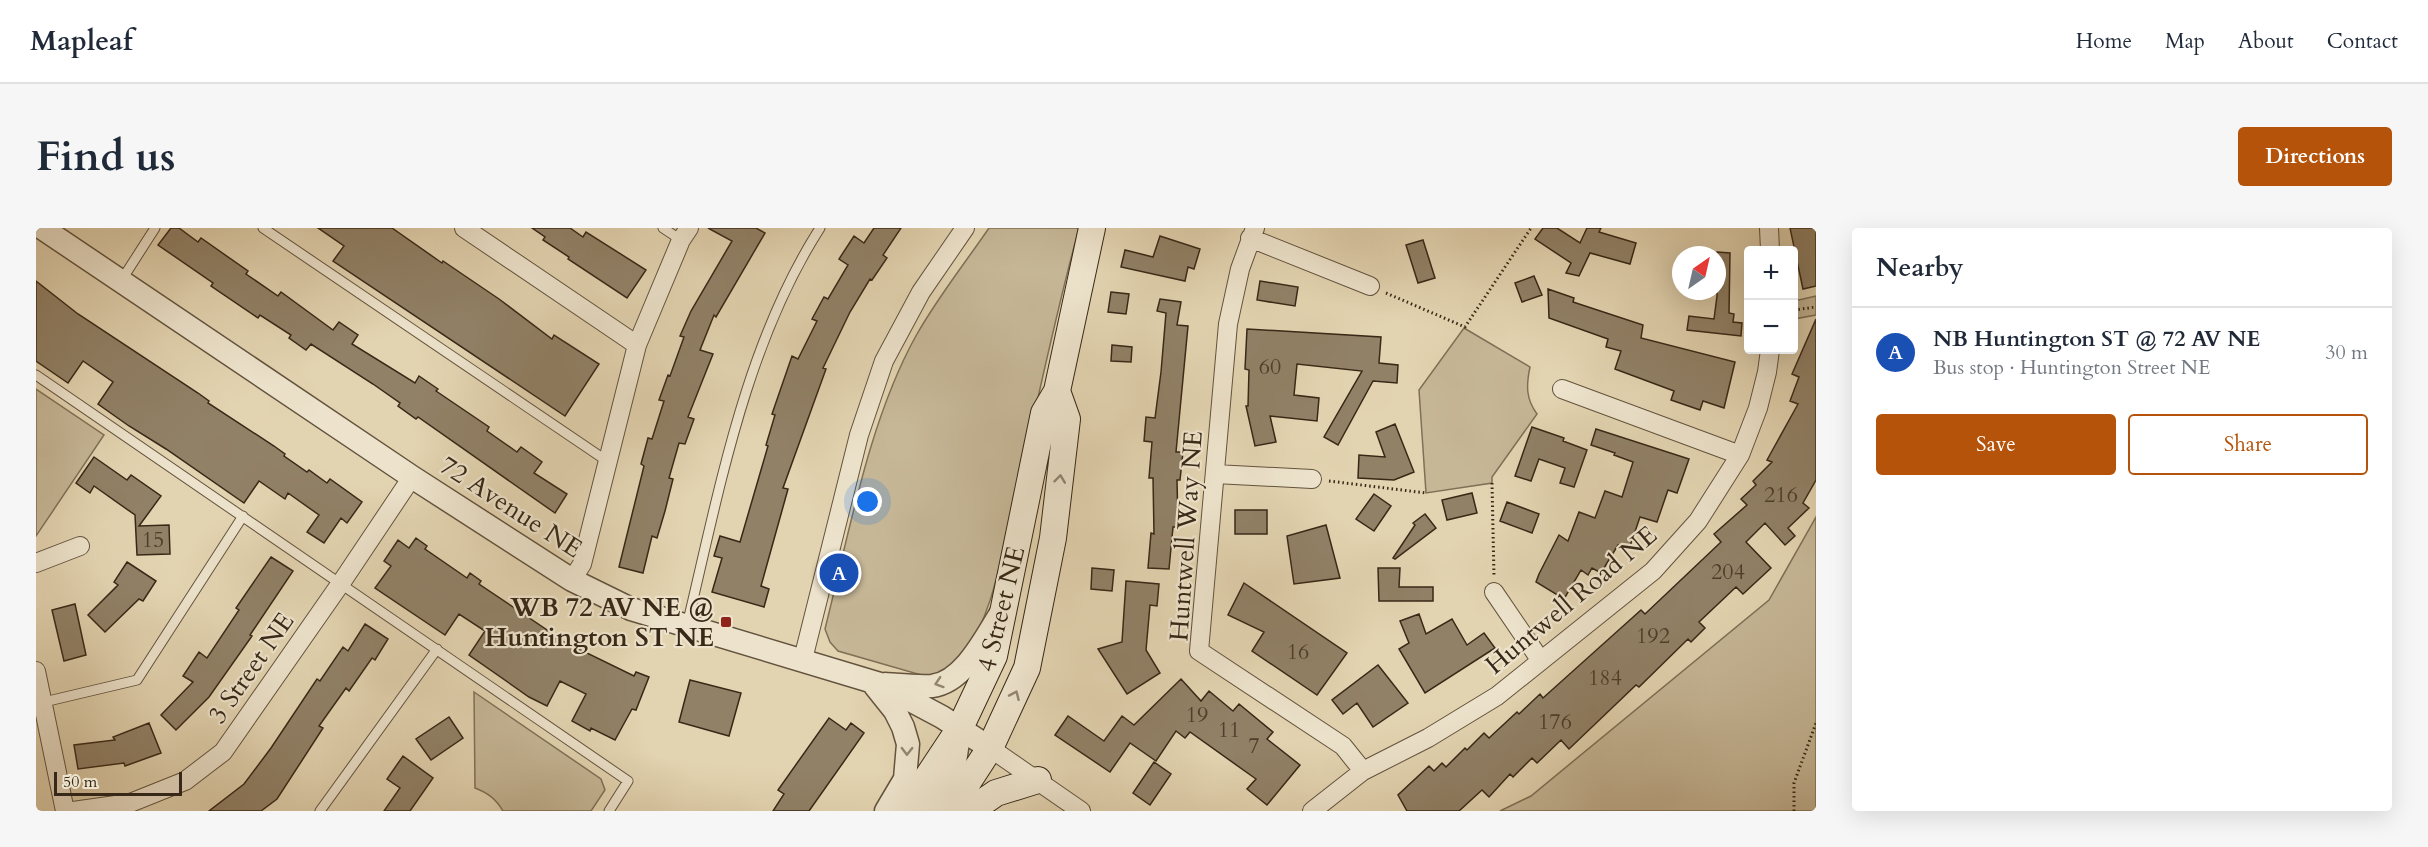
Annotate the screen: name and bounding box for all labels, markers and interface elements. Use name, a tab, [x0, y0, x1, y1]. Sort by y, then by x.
text: Mapleaf	[30, 22, 133, 60]
text: Home	[2076, 27, 2132, 56]
text: Map	[2165, 27, 2205, 56]
text: About	[2238, 27, 2294, 56]
text: Contact	[2327, 27, 2398, 56]
button: Directions	[2238, 127, 2392, 186]
text: Find us	[36, 128, 176, 185]
north arrow	[1672, 246, 1726, 300]
map controls	[1744, 246, 1798, 354]
button: +	[1744, 246, 1798, 300]
text: Nearby	[1876, 250, 1964, 285]
button: −	[1744, 300, 1798, 354]
text: NB Huntington ST @ 72 AV NE	[1933, 324, 2260, 354]
text: A	[1888, 339, 1903, 366]
text: 30 m	[2325, 339, 2368, 366]
house number: 60	[1259, 352, 1281, 382]
text: Bus stop · Huntington Street NE	[1933, 354, 2210, 381]
button: Save	[1876, 414, 2116, 475]
button: Share	[2128, 414, 2368, 475]
street label: Huntwell Way NE	[1161, 430, 1211, 642]
street label: 72 Avenue NE	[433, 448, 589, 566]
one-way arrow	[1053, 475, 1066, 484]
house number: 216	[1764, 480, 1798, 510]
your location	[853, 487, 882, 516]
street label: Huntwell Road NE	[1478, 518, 1664, 682]
house number: 15	[142, 525, 164, 555]
street label: 4 Street NE	[969, 543, 1033, 675]
pin: A	[820, 550, 858, 596]
house number: 204	[1711, 557, 1745, 587]
place label: WB 72 AV NE @ Huntington ST NE	[485, 590, 714, 655]
street label: 3 Street NE	[200, 606, 302, 730]
marker: WB 72 AV NE @ Huntington ST NE	[719, 615, 733, 629]
house number: 192	[1636, 621, 1670, 651]
house number: 16	[1287, 637, 1309, 667]
house number: 184	[1588, 663, 1622, 693]
one-way arrow	[934, 675, 945, 688]
one-way arrow	[1008, 691, 1020, 702]
house number: 19	[1186, 700, 1208, 730]
house number: 176	[1538, 707, 1572, 737]
house number: 11	[1218, 715, 1240, 745]
house number: 7	[1248, 731, 1260, 761]
one-way arrow	[901, 747, 913, 756]
scale bar	[54, 769, 182, 796]
text: 50 m	[63, 771, 97, 793]

